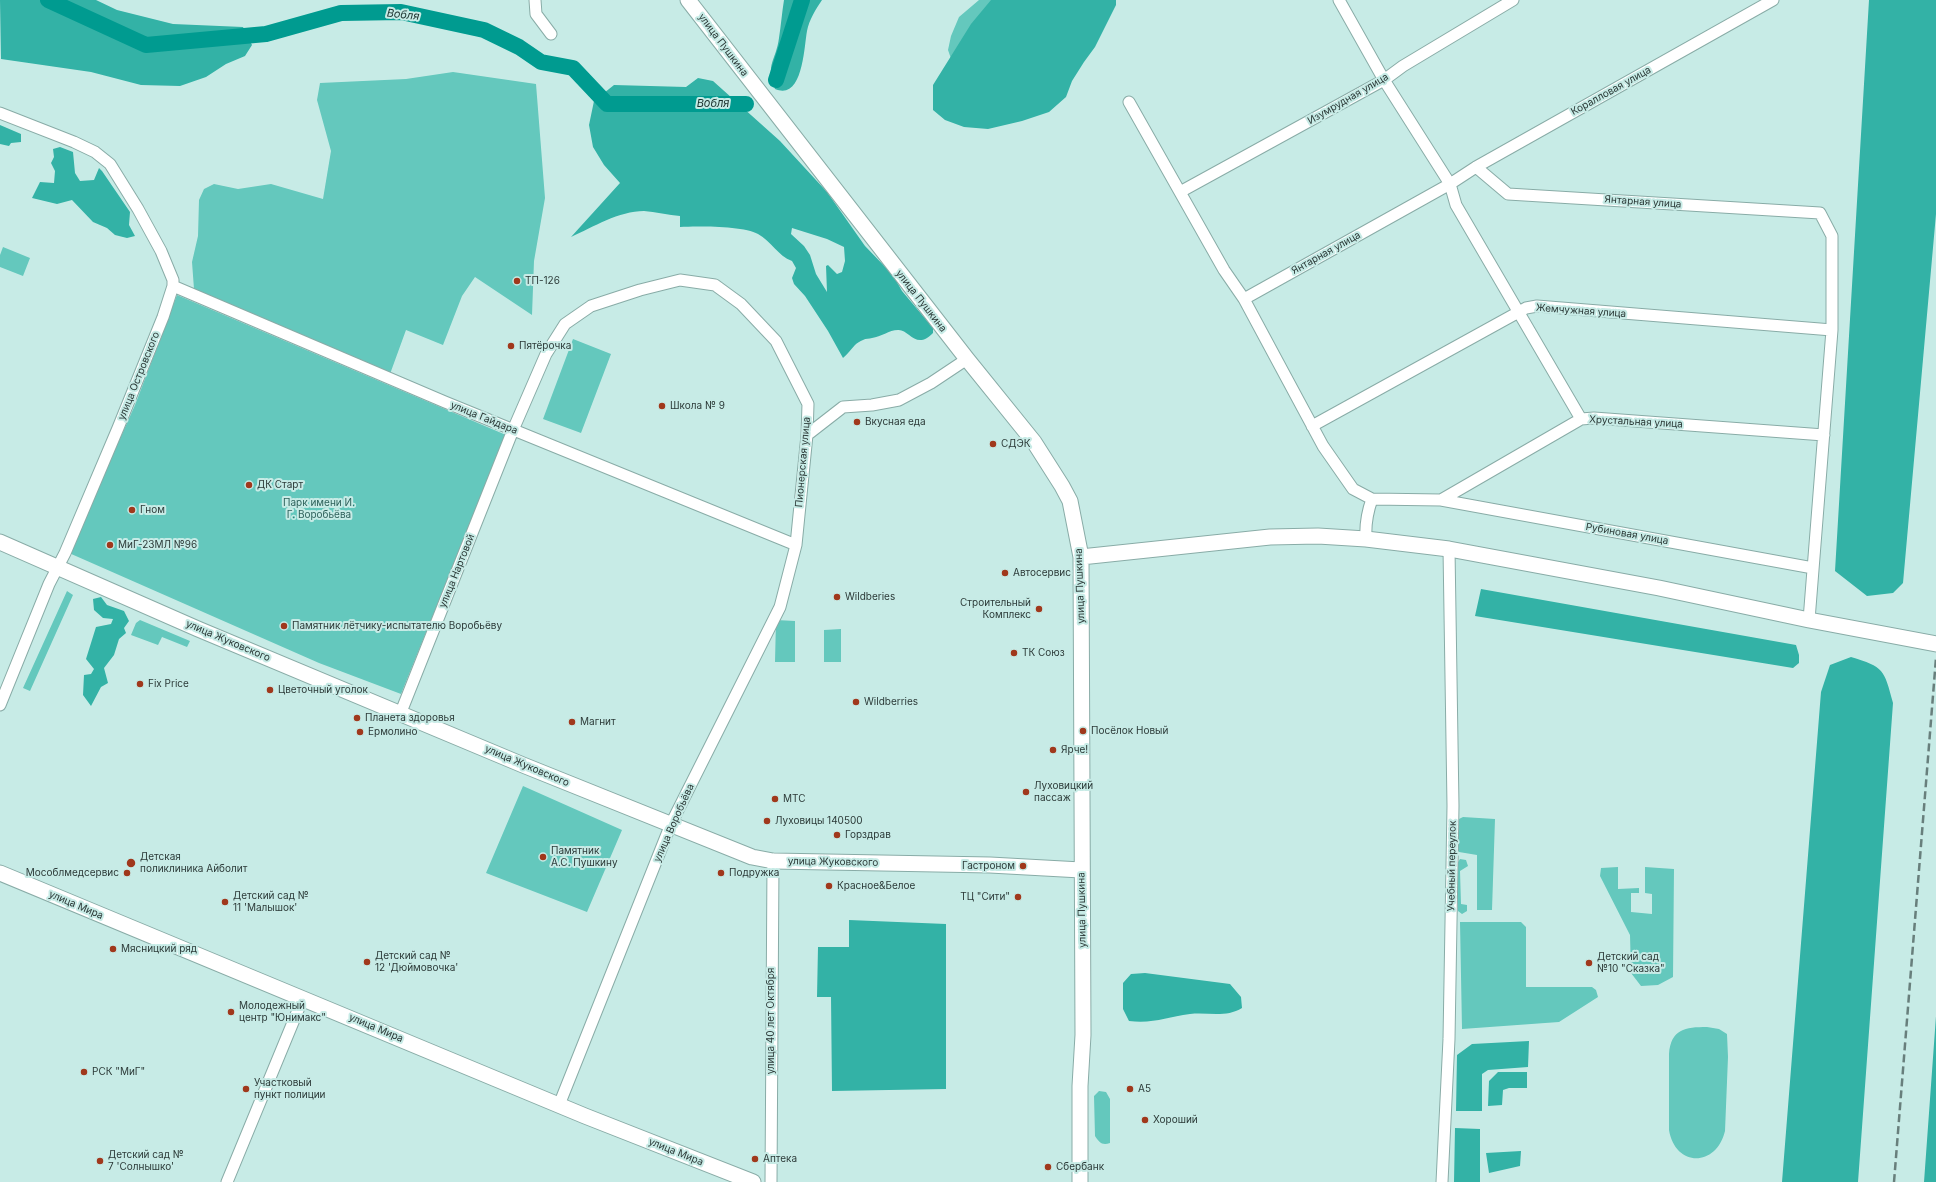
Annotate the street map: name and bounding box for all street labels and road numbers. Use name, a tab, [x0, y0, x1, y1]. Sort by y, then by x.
street label: улица Пушкина	[696, 11, 750, 79]
street label: Коралловая улица	[1569, 64, 1653, 118]
street label: Изумрудная улица	[1305, 71, 1391, 127]
street label: Янтарная улица	[1604, 193, 1682, 211]
street label: Янтарная улица	[1289, 229, 1363, 277]
street label: улица Пушкина	[893, 268, 949, 334]
street label: Жемчужная улица	[1535, 302, 1627, 320]
street label: улица Островского	[116, 330, 162, 422]
street label: улица Гайдара	[449, 399, 519, 437]
street label: Хрустальная улица	[1589, 414, 1683, 430]
street label: Пионерская улица	[793, 416, 813, 508]
street label: Рубиновая улица	[1585, 521, 1669, 547]
street label: улица Нартовой	[437, 532, 477, 610]
street label: улица Пушкина	[1073, 548, 1087, 624]
street label: улица Жуковского	[184, 618, 272, 664]
street label: улица Жуковского	[483, 743, 571, 789]
street label: улица Воробьёва	[651, 782, 697, 864]
street label: Учебный переулок	[1445, 820, 1459, 912]
street label: улица Жуковского	[788, 855, 878, 869]
street label: улица Пушкина	[1075, 872, 1089, 948]
street label: улица Мира	[47, 888, 105, 922]
street label: улица 40 лет Октября	[765, 968, 777, 1074]
street label: улица Мира	[347, 1011, 405, 1045]
street label: улица Мира	[647, 1136, 705, 1168]

